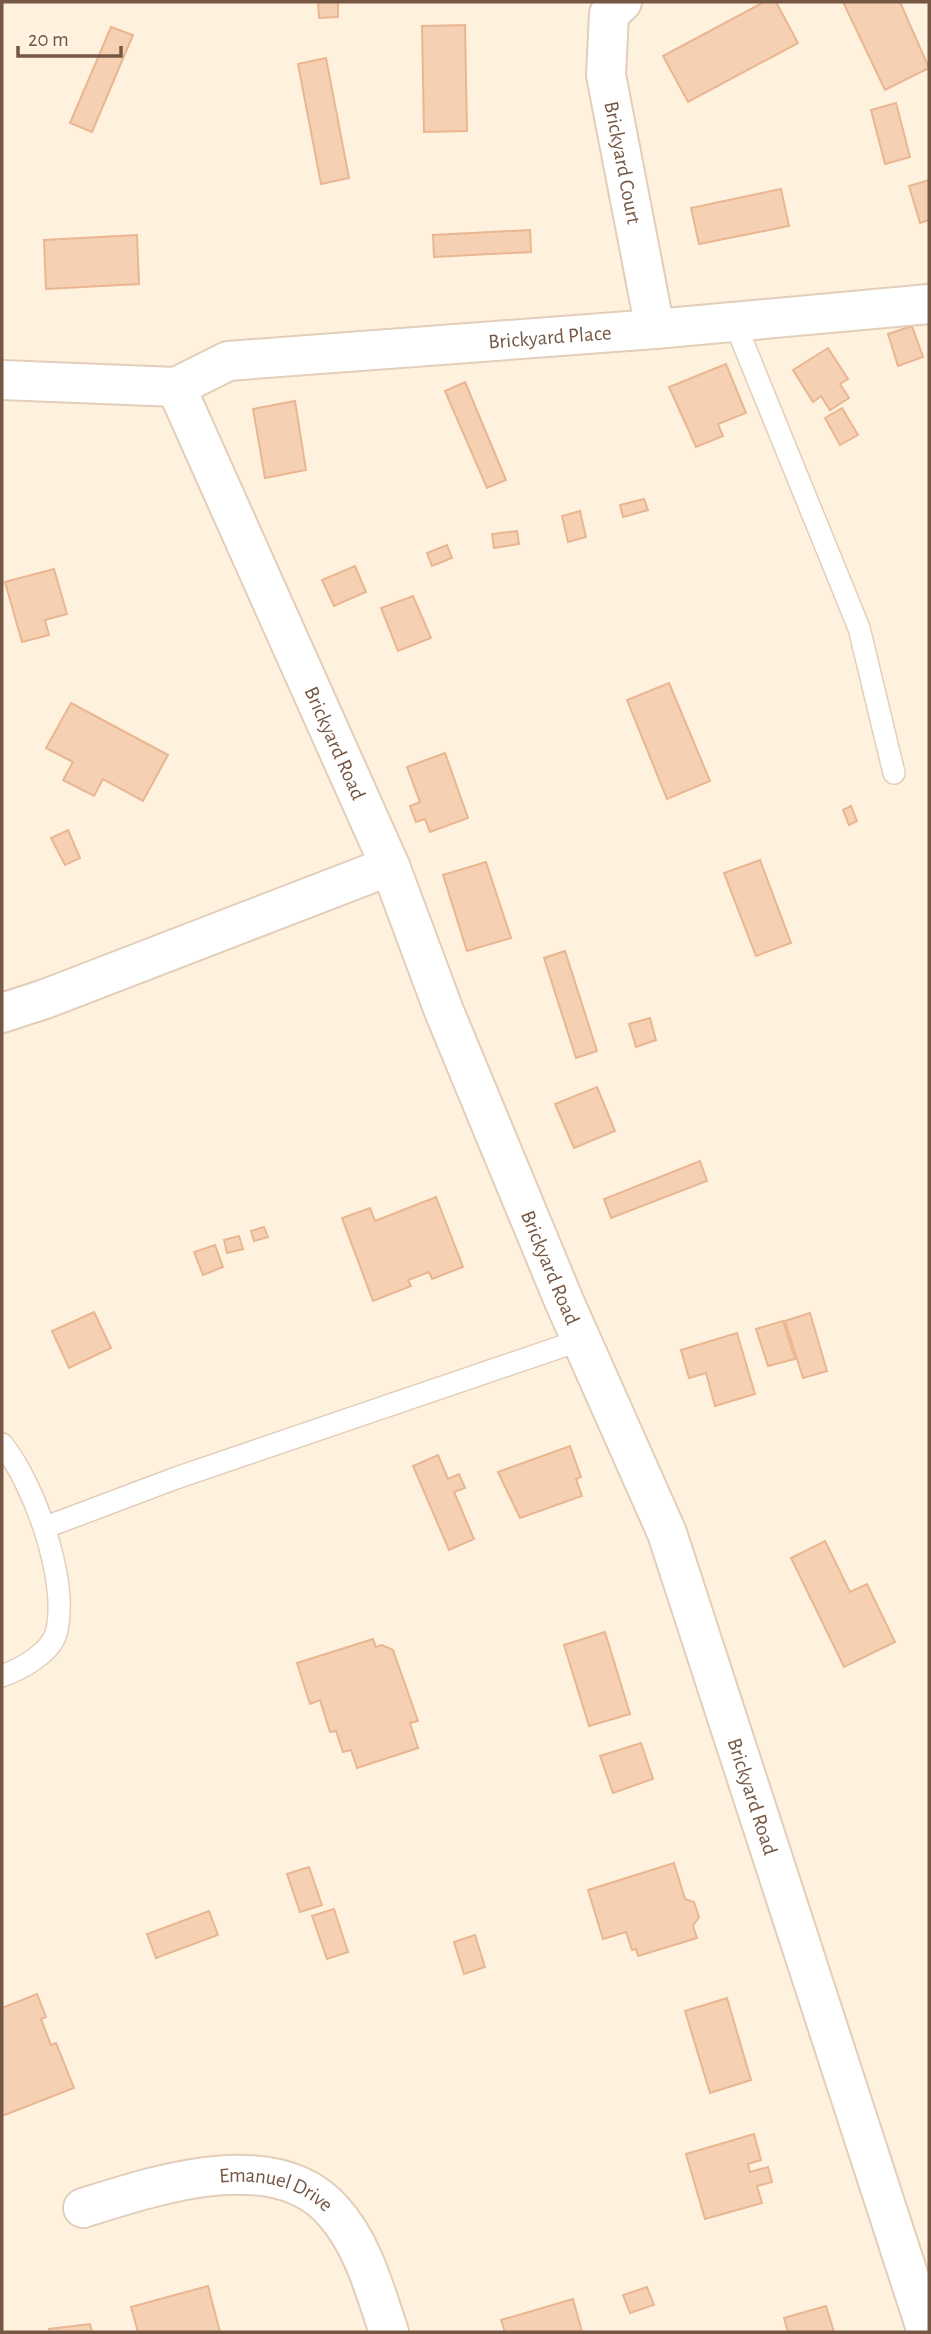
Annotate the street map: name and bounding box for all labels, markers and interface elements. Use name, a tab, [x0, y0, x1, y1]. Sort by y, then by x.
scale bar	[18, 14, 121, 58]
text: 20 m	[28, 29, 69, 50]
street label: Brickyard Court	[601, 99, 645, 226]
street label: Brickyard Place	[487, 322, 612, 352]
street label: Brickyard Road	[301, 683, 370, 803]
street label: Brickyard Road	[517, 1207, 584, 1328]
street label: Brickyard Road	[724, 1735, 782, 1858]
street label: Emanuel Drive	[218, 2164, 337, 2215]

